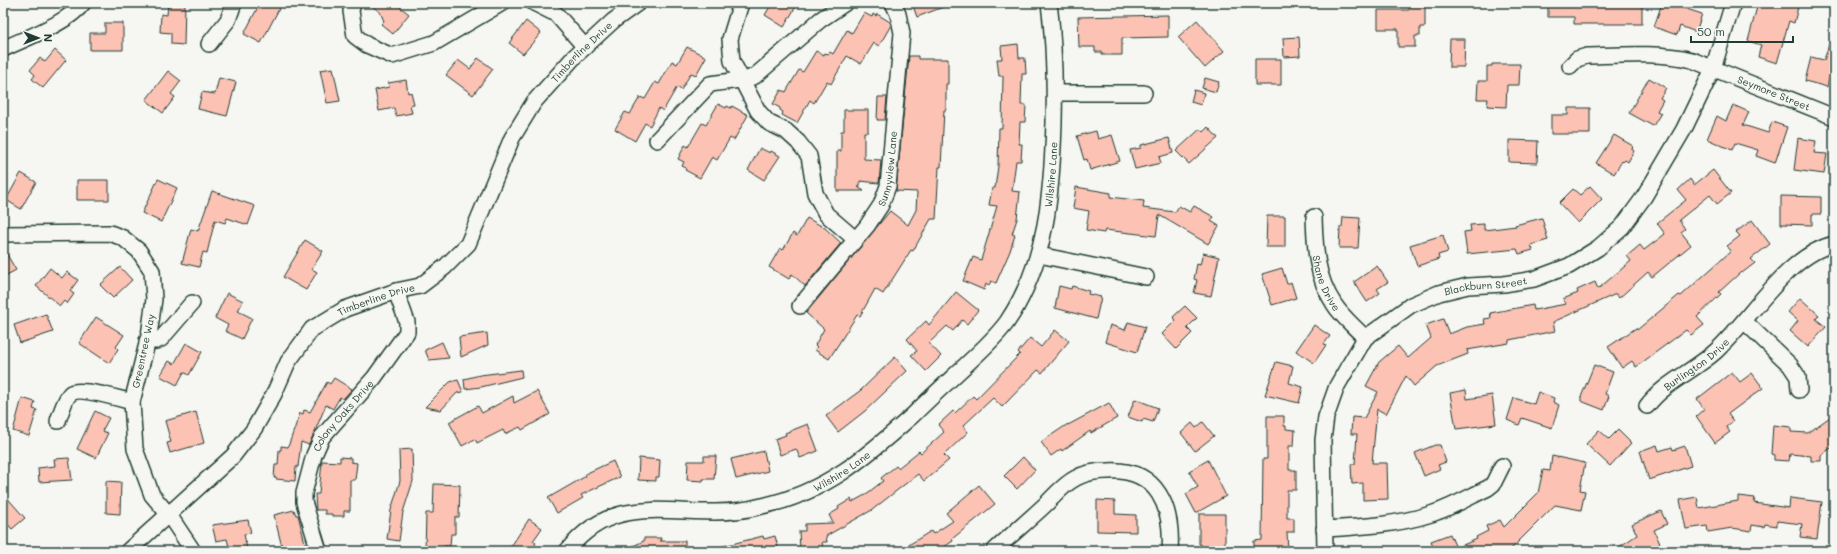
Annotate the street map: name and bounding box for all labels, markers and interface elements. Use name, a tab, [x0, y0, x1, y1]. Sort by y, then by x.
north arrow	[18, 18, 58, 58]
street label: Timberline Drive	[548, 18, 615, 85]
scale bar	[1691, 18, 1793, 44]
text: 50 m	[1697, 23, 1725, 39]
text: N	[41, 34, 56, 42]
street label: Seymore Street	[1735, 72, 1812, 114]
street label: Sunnyview Lane	[874, 130, 900, 208]
street label: Wilshire Lane	[1041, 142, 1060, 208]
street label: Shane Drive	[1310, 254, 1344, 314]
street label: Blackburn Street	[1443, 273, 1528, 299]
street label: Timberline Drive	[334, 280, 416, 319]
street label: Greentree Way	[128, 313, 158, 389]
street label: Burlington Drive	[1661, 335, 1732, 394]
street label: Colony Oaks Drive	[310, 376, 377, 454]
street label: Wilshire Lane	[811, 447, 873, 495]

